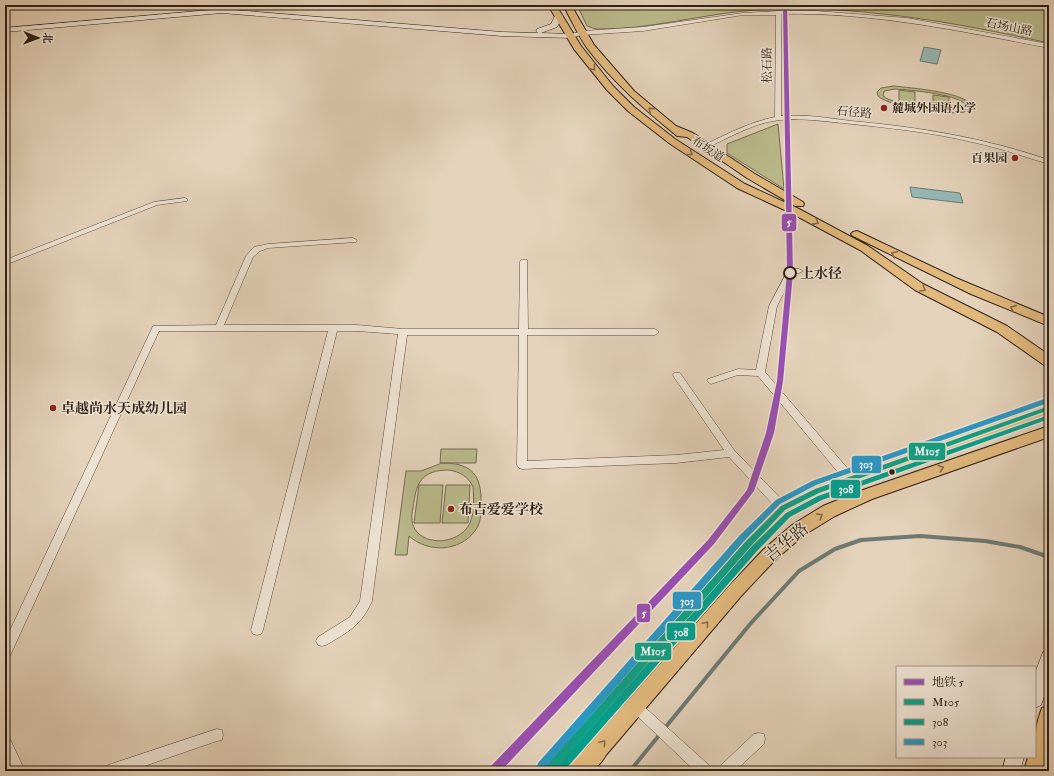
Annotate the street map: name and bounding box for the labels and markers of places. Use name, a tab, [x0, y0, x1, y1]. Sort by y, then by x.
place label: 麓城外国语小学	[892, 101, 976, 116]
marker: 麓城外国语小学	[879, 103, 889, 113]
place label: 百果园	[971, 151, 1007, 166]
marker: 百果园	[1010, 153, 1020, 163]
place label: 上水径	[800, 265, 842, 282]
marker: 上水径	[783, 266, 797, 280]
place label: 卓越尚水天成幼儿园	[61, 400, 187, 417]
marker: 卓越尚水天成幼儿园	[48, 403, 58, 413]
unlabelled marker	[887, 467, 897, 477]
place label: 布吉爱爱学校	[459, 501, 543, 518]
marker: 布吉爱爱学校	[446, 504, 456, 514]

